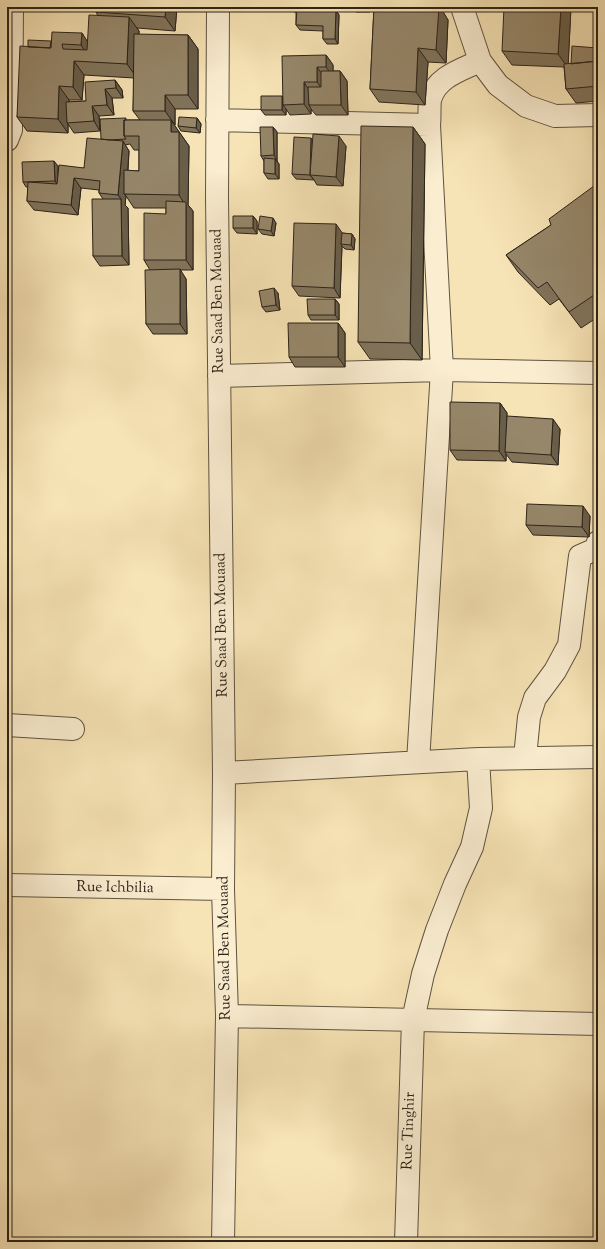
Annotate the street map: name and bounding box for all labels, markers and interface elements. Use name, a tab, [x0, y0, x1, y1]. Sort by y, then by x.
street label: Rue Saad Ben Mouaad	[206, 228, 230, 373]
street label: Rue Saad Ben Mouaad	[210, 552, 234, 697]
street label: Rue Saad Ben Mouaad	[213, 875, 237, 1020]
street label: Rue Ichbilia	[76, 877, 154, 899]
street label: Rue Tinghir	[397, 1091, 421, 1170]

